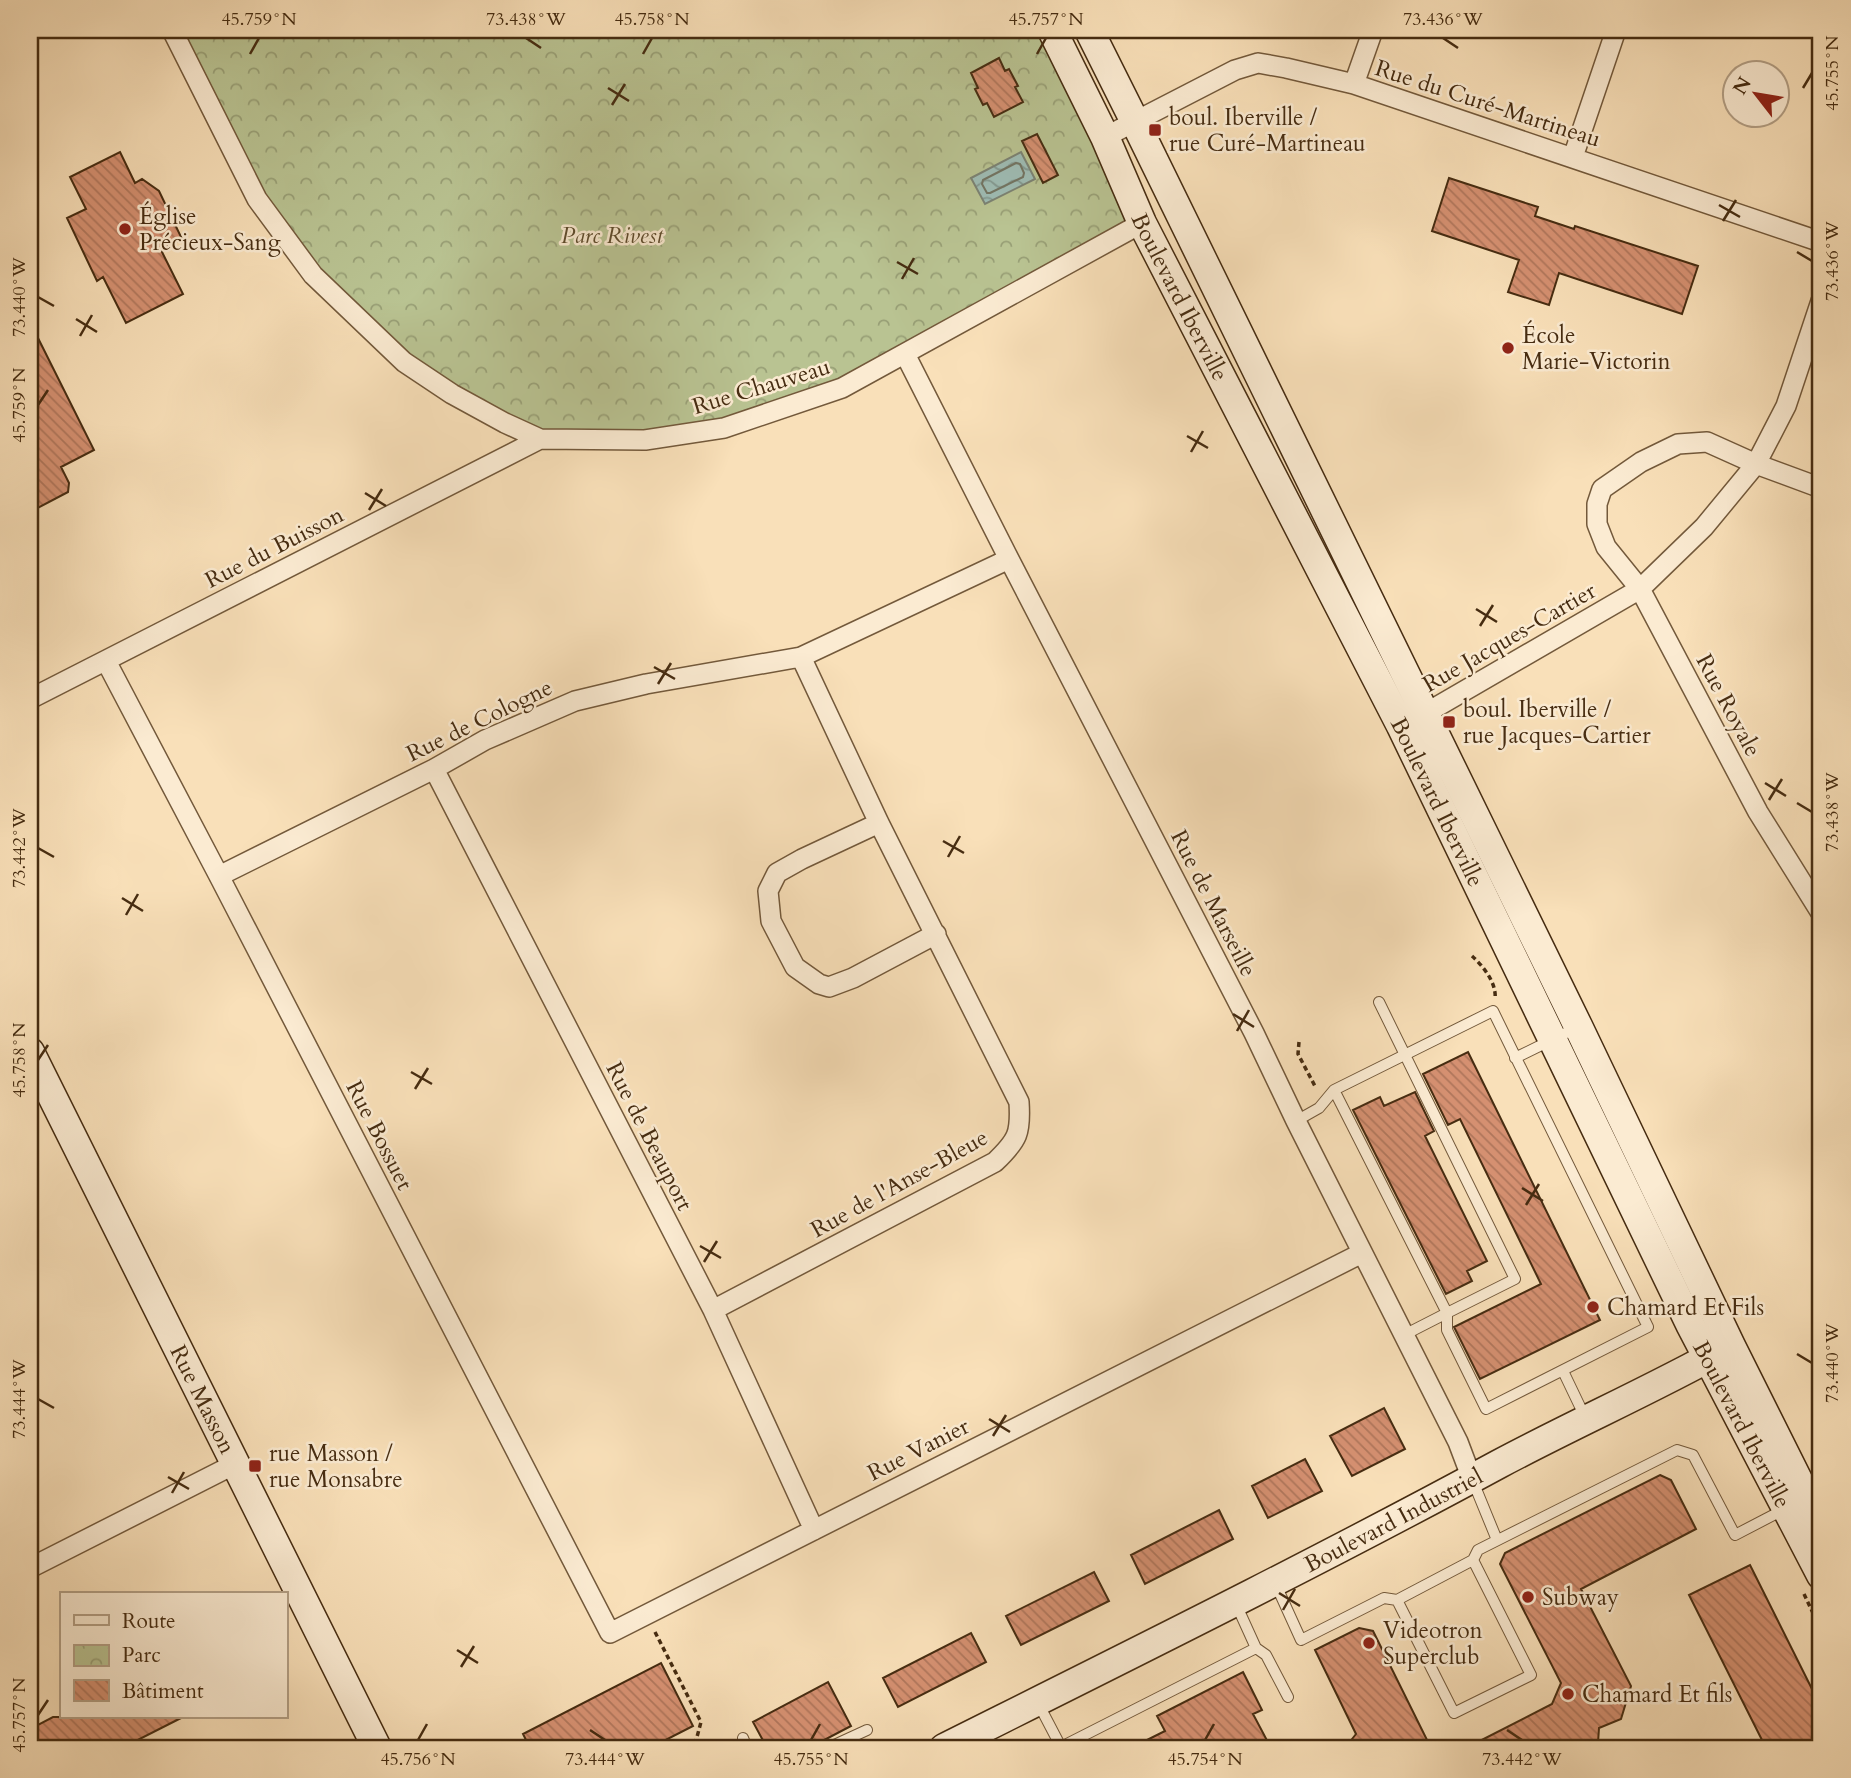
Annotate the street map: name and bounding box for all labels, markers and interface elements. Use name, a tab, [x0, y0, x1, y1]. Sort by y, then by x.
text: 45.759°N	[221, 7, 297, 32]
text: 73.438°W	[486, 7, 566, 32]
text: 45.758°N	[614, 7, 690, 32]
text: 45.757°N	[1008, 7, 1084, 32]
text: 73.436°W	[1403, 7, 1483, 32]
text: 45.755°N	[1820, 35, 1845, 111]
street label: Rue du Curé-Martineau	[1371, 52, 1605, 155]
north arrow	[1722, 60, 1792, 130]
text: N	[1727, 72, 1758, 100]
place label: boul. Iberville / rue Curé-Martineau	[1169, 102, 1366, 159]
marker: boul. Iberville / rue Curé-Martineau	[1147, 122, 1163, 138]
place label: Église Précieux-Sang	[139, 201, 281, 258]
street label: Boulevard Iberville	[1124, 208, 1236, 386]
park label: Parc Rivest	[561, 220, 664, 251]
marker: Église Précieux-Sang	[117, 221, 133, 237]
text: 73.436°W	[1820, 221, 1845, 301]
text: 73.440°W	[7, 257, 32, 337]
place label: École Marie-Victorin	[1522, 320, 1671, 377]
marker: École Marie-Victorin	[1500, 340, 1516, 356]
street label: Rue Chauveau	[688, 351, 834, 422]
text: 45.759°N	[7, 367, 32, 443]
street label: Rue du Buisson	[200, 499, 349, 596]
street label: Rue Jacques-Cartier	[1417, 575, 1602, 700]
street label: Rue Royale	[1689, 649, 1769, 762]
street label: Rue de Cologne	[401, 672, 557, 769]
place label: boul. Iberville / rue Jacques-Cartier	[1463, 694, 1651, 751]
street label: Boulevard Iberville	[1383, 712, 1491, 892]
marker: boul. Iberville / rue Jacques-Cartier	[1441, 714, 1457, 730]
text: 73.438°W	[1820, 772, 1845, 852]
text: 73.442°W	[7, 808, 32, 888]
street label: Rue de Marseille	[1163, 825, 1264, 982]
text: 45.758°N	[7, 1022, 32, 1098]
street label: Rue de Beauport	[599, 1057, 700, 1216]
street label: Rue Bossuet	[339, 1075, 420, 1195]
street label: Rue de l'Anse-Bleue	[805, 1122, 993, 1245]
place label: Chamard Et Fils	[1607, 1292, 1764, 1323]
marker: Chamard Et Fils	[1585, 1299, 1601, 1315]
text: 73.440°W	[1820, 1323, 1845, 1403]
street label: Boulevard Iberville	[1685, 1335, 1798, 1514]
street label: Rue Masson	[163, 1340, 243, 1459]
text: 73.444°W	[7, 1359, 32, 1439]
street label: Rue Vanier	[862, 1410, 975, 1488]
place label: rue Masson / rue Monsabre	[269, 1438, 403, 1495]
marker: rue Masson / rue Monsabre	[247, 1458, 263, 1474]
street label: Boulevard Industriel	[1299, 1461, 1488, 1580]
place label: Subway	[1542, 1582, 1619, 1613]
marker: Subway	[1520, 1589, 1536, 1605]
legend	[60, 1592, 287, 1718]
text: Route	[122, 1607, 176, 1636]
place label: Videotron Superclub	[1383, 1615, 1483, 1672]
marker: Videotron Superclub	[1361, 1635, 1377, 1651]
text: Parc	[122, 1641, 161, 1670]
text: 45.757°N	[7, 1677, 32, 1753]
text: Bâtiment	[122, 1677, 204, 1706]
place label: Chamard Et fils	[1582, 1679, 1732, 1710]
marker: Chamard Et fils	[1560, 1686, 1576, 1702]
text: 45.756°N	[380, 1747, 456, 1772]
text: 73.444°W	[565, 1747, 645, 1772]
text: 45.755°N	[773, 1747, 849, 1772]
text: 45.754°N	[1167, 1747, 1243, 1772]
text: 73.442°W	[1482, 1747, 1562, 1772]

